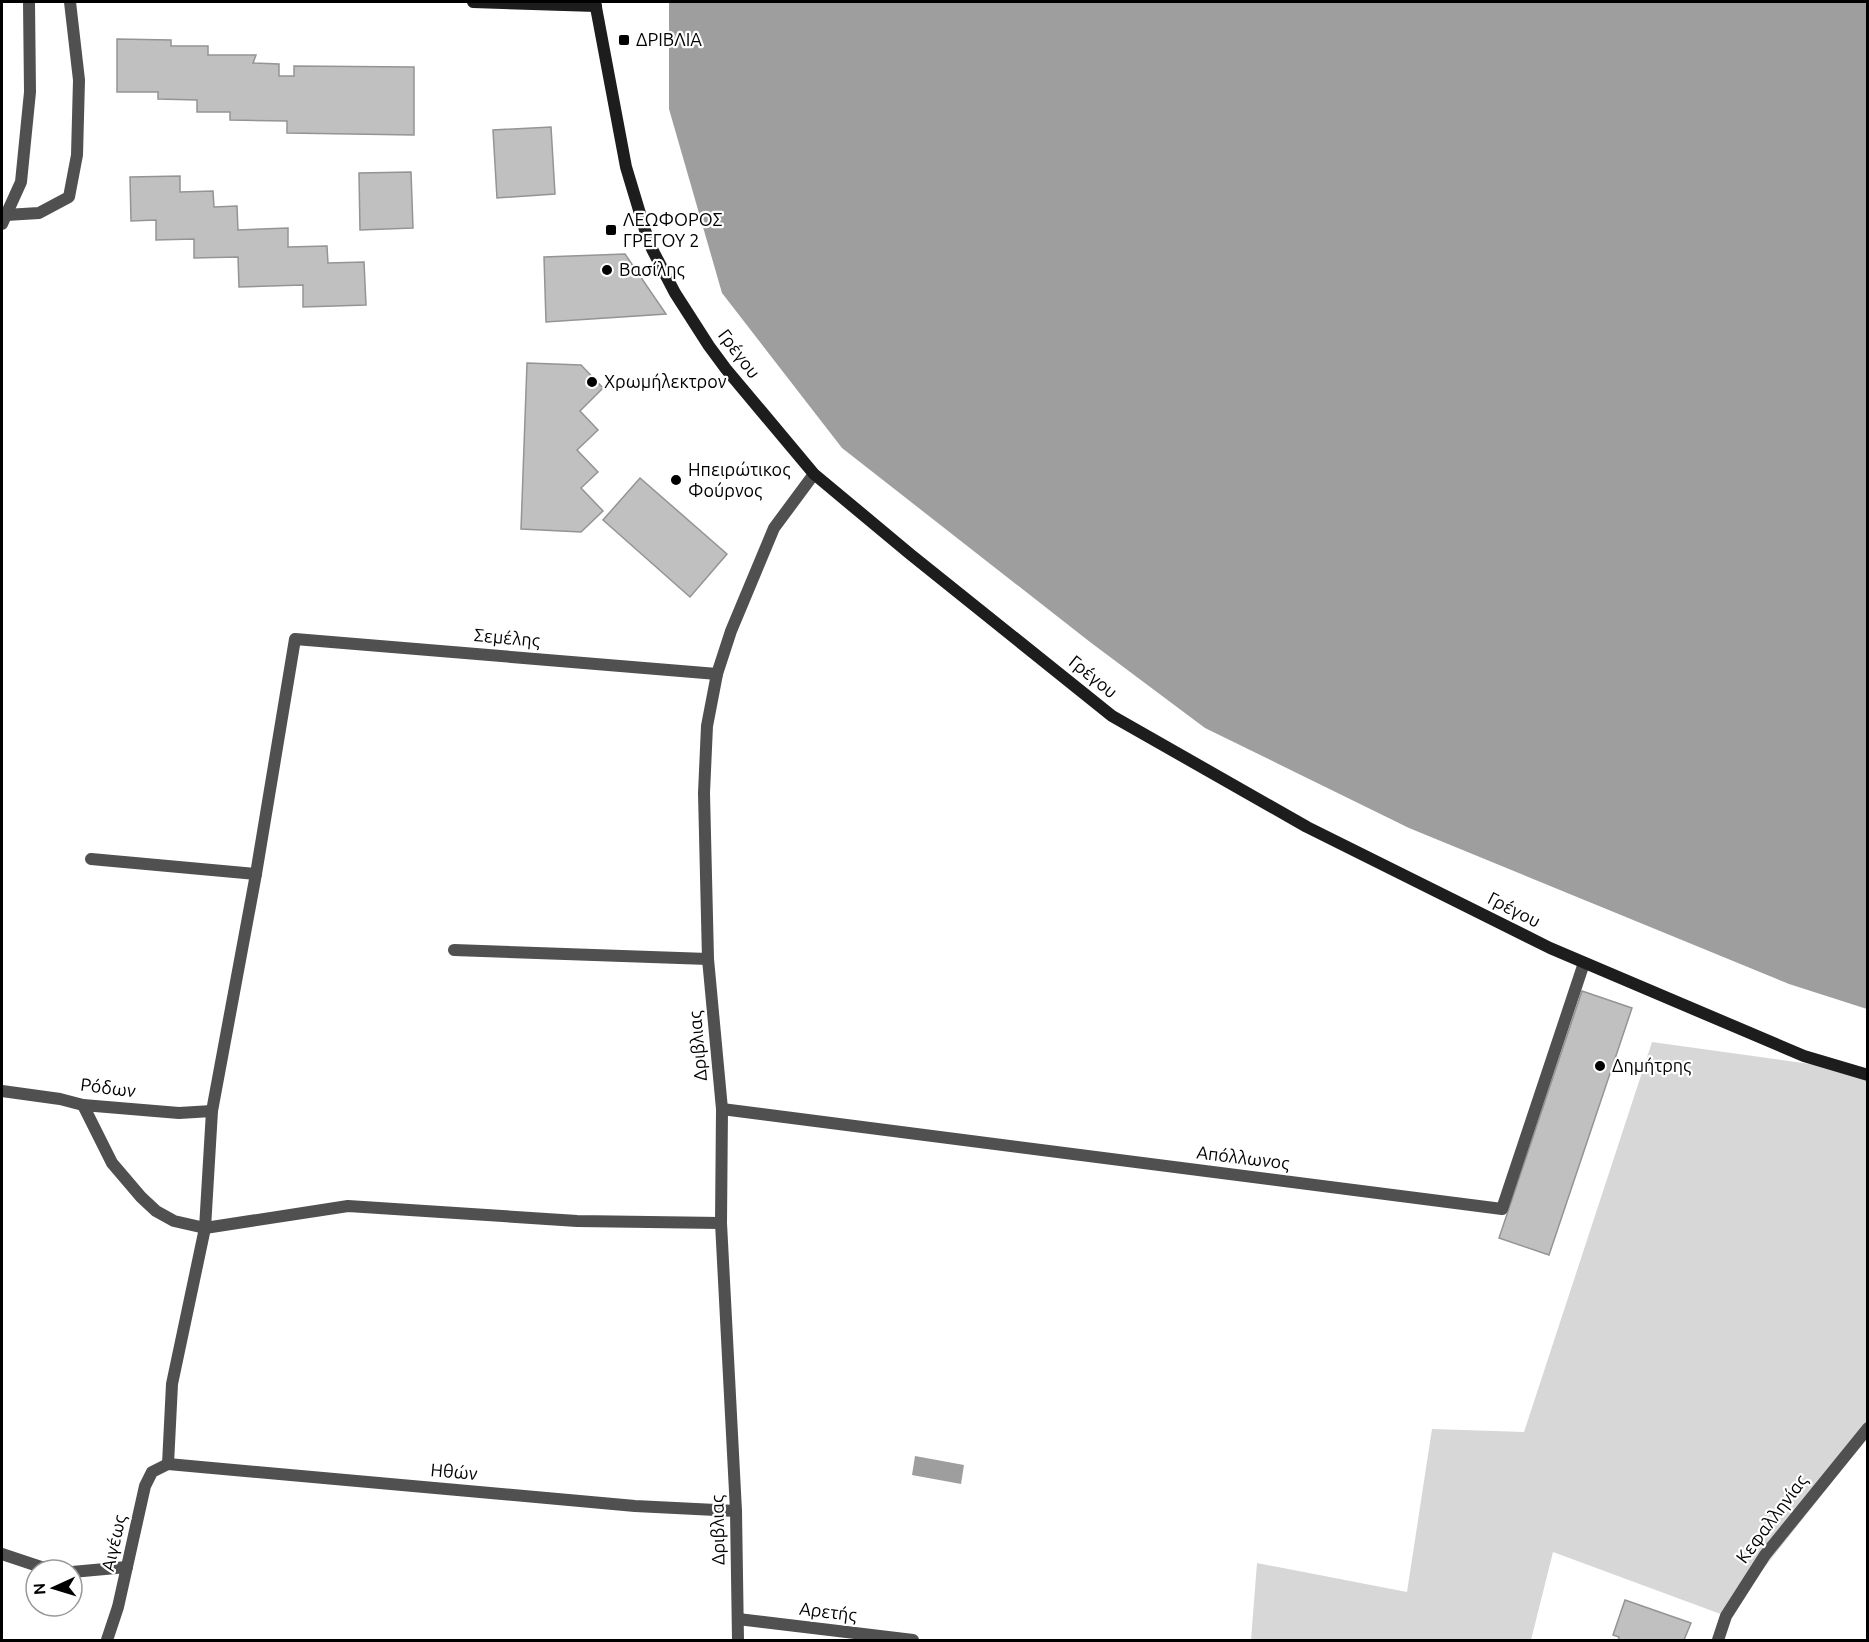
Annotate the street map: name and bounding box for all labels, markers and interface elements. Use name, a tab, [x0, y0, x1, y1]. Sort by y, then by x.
place label: ΔΡΙΒΛΙΑ	[636, 29, 702, 49]
marker: ΔΡΙΒΛΙΑ	[617, 33, 631, 47]
place label: ΛΕΩΦΟΡΟΣ ΓΡΕΓΟΥ 2	[623, 209, 722, 250]
marker: ΛΕΩΦΟΡΟΣ ΓΡΕΓΟΥ 2	[604, 223, 618, 237]
place label: Βασίλης	[619, 259, 685, 280]
marker: Βασίλης	[600, 263, 614, 277]
street label: Γρέγου	[715, 325, 765, 382]
place label: Χρωμήλεκτρον	[604, 371, 727, 391]
marker: Χρωμήλεκτρον	[585, 375, 599, 389]
place label: Ηπειρώτικος Φούρνος	[688, 459, 790, 501]
marker: Ηπειρώτικος Φούρνος	[669, 473, 683, 487]
street label: Σεμέλης	[473, 624, 541, 651]
street label: Γρέγου	[1066, 651, 1122, 702]
street label: Γρέγου	[1485, 887, 1544, 931]
street label: Δριβλιας	[684, 1010, 711, 1082]
place label: Δημήτρης	[1612, 1055, 1691, 1076]
marker: Δημήτρης	[1593, 1059, 1607, 1073]
street label: Ρόδων	[79, 1074, 137, 1100]
street label: Απόλλωνος	[1195, 1141, 1291, 1174]
street label: Ηθών	[430, 1459, 479, 1483]
street label: Κεφαλληνίας	[1731, 1470, 1812, 1567]
street label: Δριβλιας	[706, 1495, 729, 1565]
street label: Αιγέως	[97, 1513, 130, 1573]
north arrow	[24, 1558, 84, 1618]
text: N	[30, 1582, 48, 1596]
street label: Αρετής	[798, 1598, 858, 1625]

